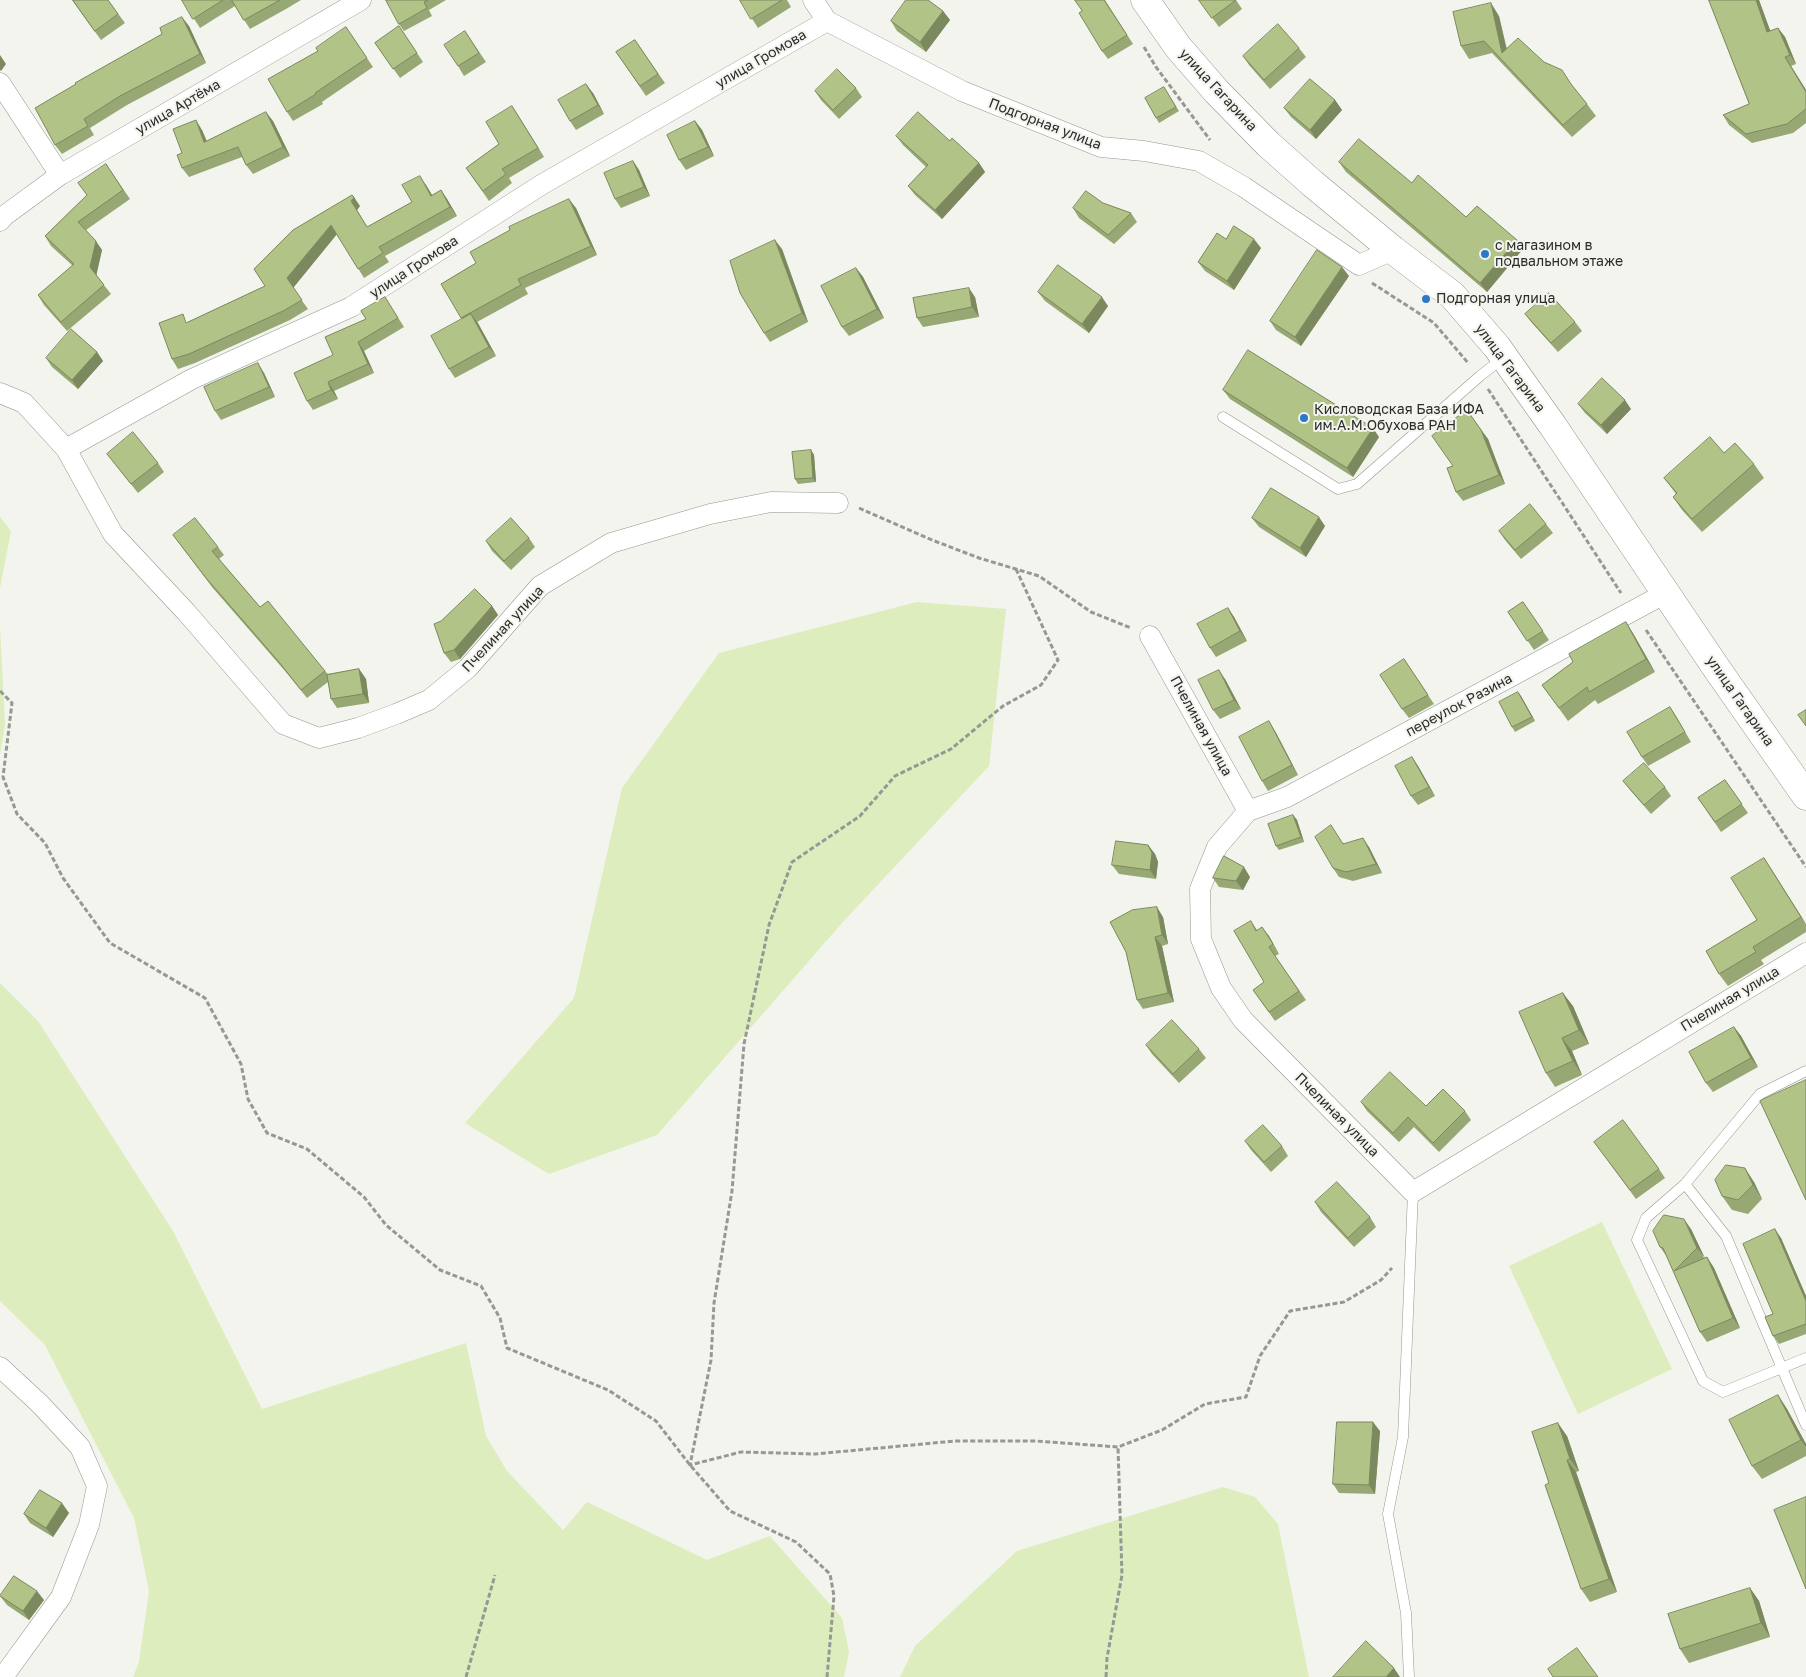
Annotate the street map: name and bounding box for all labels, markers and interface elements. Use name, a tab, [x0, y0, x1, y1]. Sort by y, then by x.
street label: улица Громова	[713, 26, 809, 92]
street label: улица Гагарина	[1176, 45, 1260, 135]
street label: улица Артёма	[133, 76, 223, 138]
street label: Подгорная улица	[986, 95, 1104, 153]
street label: улица Громова	[367, 232, 461, 302]
place label: с магазином в подвальном этаже	[1495, 238, 1623, 270]
marker: с магазином в подвальном этаже	[1479, 248, 1491, 260]
place label: Подгорная улица	[1436, 291, 1555, 307]
marker: Подгорная улица	[1420, 293, 1432, 305]
street label: улица Гагарина	[1471, 320, 1549, 416]
place label: Кисловодская База ИФА им.А.М.Обухова РАН	[1314, 402, 1484, 434]
marker: Кисловодская База ИФА им.А.М.Обухова РАН	[1298, 412, 1310, 424]
street label: Пчелиная улица	[459, 582, 547, 676]
street label: улица Гагарина	[1703, 653, 1777, 749]
street label: переулок Разина	[1403, 670, 1515, 740]
street label: Пчелиная улица	[1167, 673, 1235, 779]
street label: Пчелиная улица	[1678, 963, 1782, 1035]
street label: Пчелиная улица	[1291, 1069, 1383, 1161]

